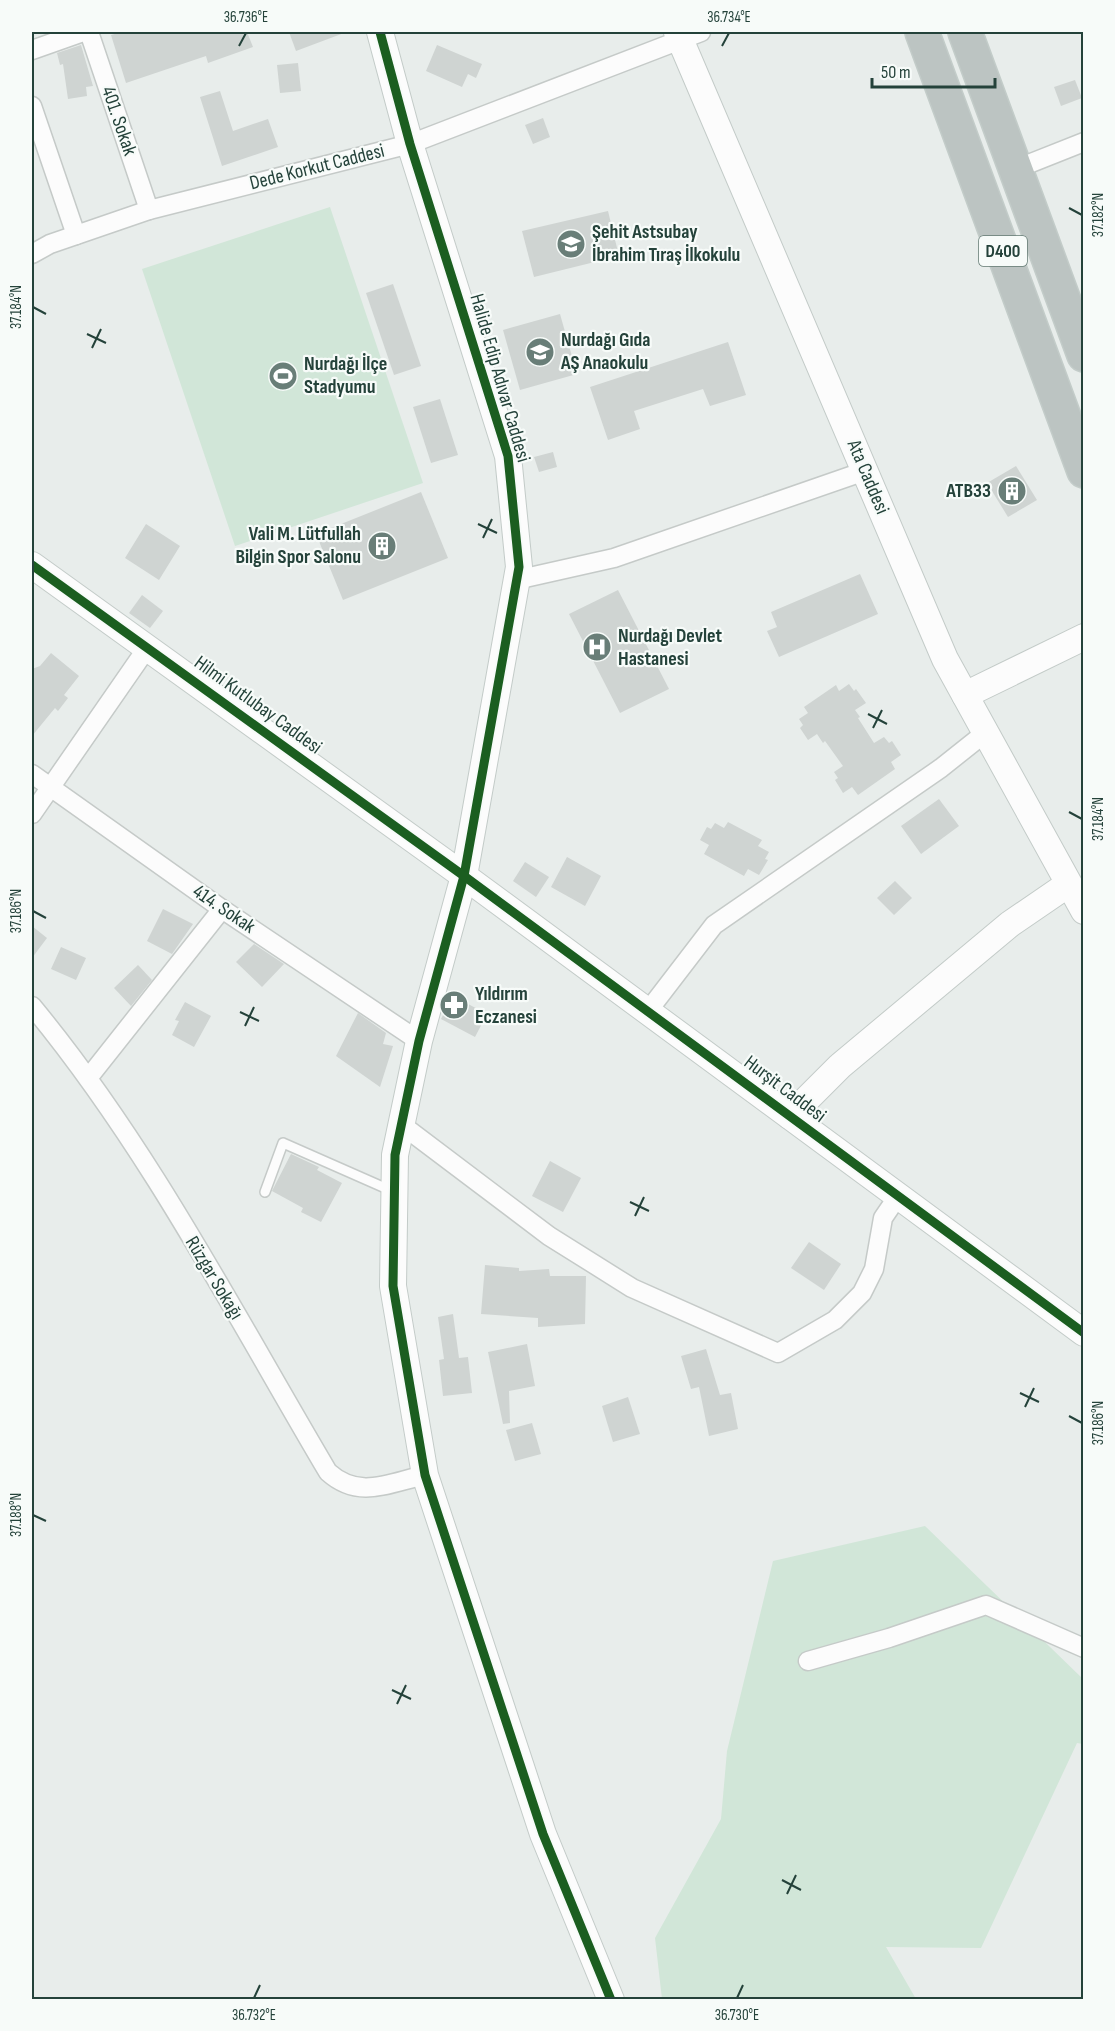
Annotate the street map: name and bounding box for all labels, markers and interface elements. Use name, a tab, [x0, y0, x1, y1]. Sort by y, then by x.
text: 36.736°E	[224, 8, 268, 27]
text: 36.734°E	[707, 8, 751, 27]
scale bar	[872, 51, 995, 89]
text: 50 m	[881, 62, 911, 83]
street label: 401. Sokak	[96, 83, 142, 159]
street label: Dede Korkut Caddesi	[247, 139, 387, 195]
text: 37.182°N	[1089, 193, 1108, 237]
place label: Şehit Astsubay İbrahim Tıraş İlkokulu	[592, 220, 740, 267]
school or university icon: Şehit Astsubay İbrahim Tıraş İlkokulu	[555, 228, 587, 260]
road number: D400	[979, 236, 1027, 266]
text: 37.184°N	[7, 285, 26, 329]
street label: Halide Edip Adıvar Caddesi	[464, 291, 536, 465]
place label: Nurdağı Gıda AŞ Anaokulu	[560, 328, 650, 375]
school or university icon: Nurdağı Gıda AŞ Anaokulu	[524, 336, 556, 368]
place label: Nurdağı İlçe Stadyumu	[304, 352, 387, 399]
sports icon: Nurdağı İlçe Stadyumu	[267, 360, 299, 392]
street label: Ata Caddesi	[841, 435, 894, 518]
building icon: ATB33	[996, 475, 1028, 507]
place label: ATB33	[945, 479, 991, 503]
place label: Vali M. Lütfullah Bilgin Spor Salonu	[236, 522, 361, 569]
building icon: Vali M. Lütfullah Bilgin Spor Salonu	[366, 530, 398, 562]
place label: Nurdağı Devlet Hastanesi	[618, 624, 723, 671]
hospital icon: Nurdağı Devlet Hastanesi	[581, 631, 613, 663]
street label: Hilmi Kutlubay Caddesi	[189, 651, 327, 759]
text: 37.184°N	[1089, 797, 1108, 841]
street label: 414. Sokak	[188, 879, 260, 939]
text: 37.186°N	[7, 889, 26, 933]
place label: Yıldırım Eczanesi	[475, 982, 537, 1029]
pharmacy icon: Yıldırım Eczanesi	[438, 989, 470, 1021]
street label: Hurşit Caddesi	[739, 1050, 831, 1128]
street label: Rüzgar Sokağı	[180, 1232, 248, 1324]
text: 37.186°N	[1089, 1401, 1108, 1445]
text: 37.188°N	[7, 1493, 26, 1537]
text: 36.732°E	[232, 2006, 276, 2025]
text: 36.730°E	[715, 2006, 759, 2025]

